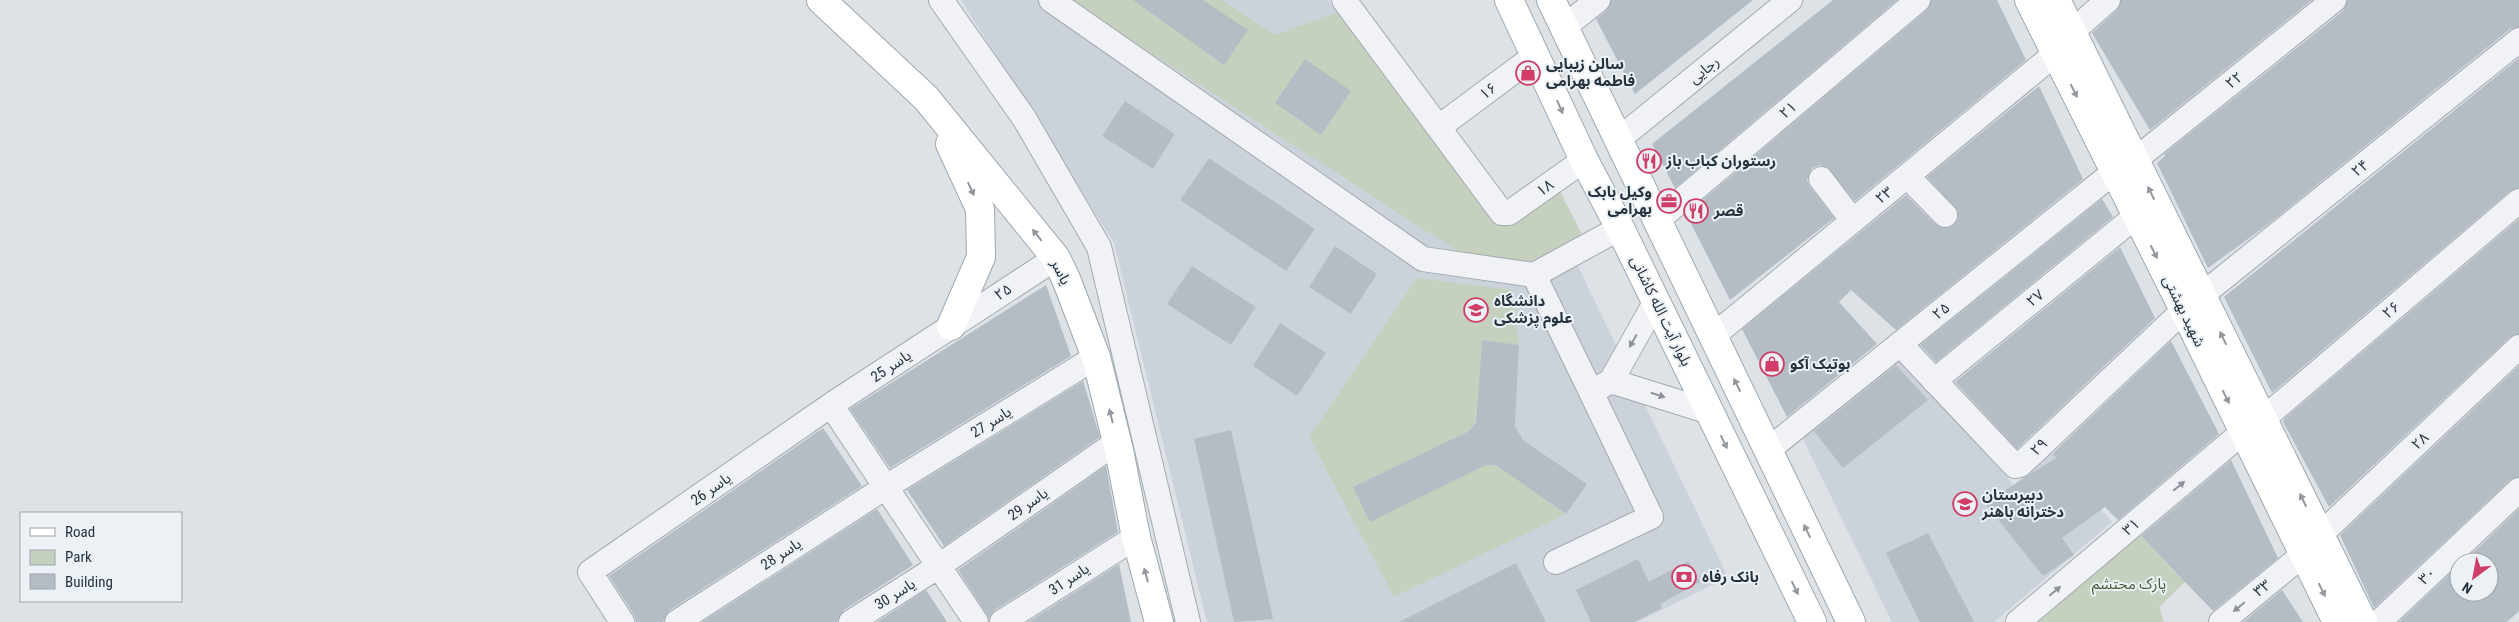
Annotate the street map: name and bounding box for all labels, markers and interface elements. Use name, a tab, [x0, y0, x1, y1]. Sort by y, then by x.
street label: رجایی	[1685, 52, 1723, 88]
place label: سالن زیبایی فاطمه بهرامی	[1546, 55, 1635, 90]
shop icon: سالن زیبایی فاطمه بهرامی	[1515, 60, 1541, 86]
street label: ۲۲	[2222, 68, 2246, 92]
street label: ۱۶	[1476, 79, 1500, 103]
one-way arrow	[2070, 84, 2078, 98]
street label: ۲۱	[1776, 98, 1800, 122]
one-way arrow	[1556, 100, 1564, 114]
restaurant icon: رستوران کباب باز	[1636, 148, 1662, 174]
place label: رستوران کباب باز	[1665, 152, 1776, 170]
street label: ۲۴	[2348, 156, 2372, 180]
street label: ۱۸	[1533, 175, 1558, 200]
one-way arrow	[967, 182, 975, 196]
street label: ۲۳	[1872, 182, 1897, 207]
place label: وکیل بابک بهرامی	[1588, 183, 1652, 218]
one-way arrow	[2147, 186, 2155, 200]
office icon: وکیل بابک بهرامی	[1656, 188, 1682, 214]
restaurant icon: قصر	[1683, 198, 1709, 224]
place label: قصر	[1713, 202, 1743, 220]
one-way arrow	[1032, 229, 1043, 242]
one-way arrow	[2150, 244, 2158, 259]
street label: بلوار آیت الله کاشانی	[1627, 253, 1695, 369]
street label: یاسر	[1046, 255, 1075, 288]
street label: شهید بهشتی	[2159, 272, 2209, 350]
street label: ۲۵	[991, 280, 1015, 304]
street label: ۲۷	[2023, 285, 2048, 310]
place label: دانشگاه علوم پزشکی	[1494, 292, 1573, 329]
school or university icon: دانشگاه علوم پزشکی	[1463, 297, 1489, 323]
street label: ۲۶	[2379, 298, 2403, 322]
street label: ۲۵	[1929, 299, 1953, 323]
one-way arrow	[2219, 331, 2227, 346]
one-way arrow	[1629, 334, 1637, 349]
street label: یاسر 25	[867, 346, 915, 386]
shop icon: بوتیک آکو	[1759, 351, 1785, 377]
place label: بوتیک آکو	[1790, 355, 1851, 373]
one-way arrow	[1732, 377, 1741, 392]
one-way arrow	[2222, 390, 2230, 404]
one-way arrow	[1650, 392, 1665, 400]
street label: یاسر 27	[967, 402, 1015, 442]
one-way arrow	[1107, 409, 1115, 424]
street label: ۲۸	[2408, 428, 2433, 453]
one-way arrow	[1720, 434, 1728, 449]
street label: ۲۹	[2027, 435, 2051, 459]
street label: یاسر 26	[687, 469, 735, 509]
one-way arrow	[2173, 480, 2186, 491]
street label: یاسر 29	[1004, 484, 1052, 524]
place label: دبیرستان دخترانه باهنر	[1981, 486, 2064, 521]
school or university icon: دبیرستان دخترانه باهنر	[1952, 491, 1978, 517]
one-way arrow	[2299, 493, 2307, 507]
legend	[20, 512, 182, 602]
street label: ۳۱	[2119, 515, 2143, 539]
text: Road	[65, 523, 95, 541]
one-way arrow	[1803, 524, 1811, 538]
street label: یاسر 28	[757, 534, 805, 574]
text: Park	[65, 548, 92, 566]
north arrow	[2449, 552, 2499, 602]
street label: یاسر 31	[1045, 559, 1093, 599]
bank icon: بانک رفاه	[1671, 564, 1697, 590]
street label: ۳۰	[2415, 564, 2439, 588]
one-way arrow	[1142, 567, 1150, 582]
place label: بانک رفاه	[1702, 568, 1759, 586]
text: Building	[65, 573, 113, 591]
street label: یاسر 30	[871, 574, 919, 614]
park label: پارک محتشم	[2092, 575, 2166, 595]
street label: ۳۳	[2250, 575, 2275, 600]
text: N	[2459, 579, 2475, 597]
one-way arrow	[1791, 581, 1799, 595]
one-way arrow	[2318, 583, 2326, 597]
one-way arrow	[2049, 585, 2062, 596]
one-way arrow	[2233, 602, 2246, 613]

